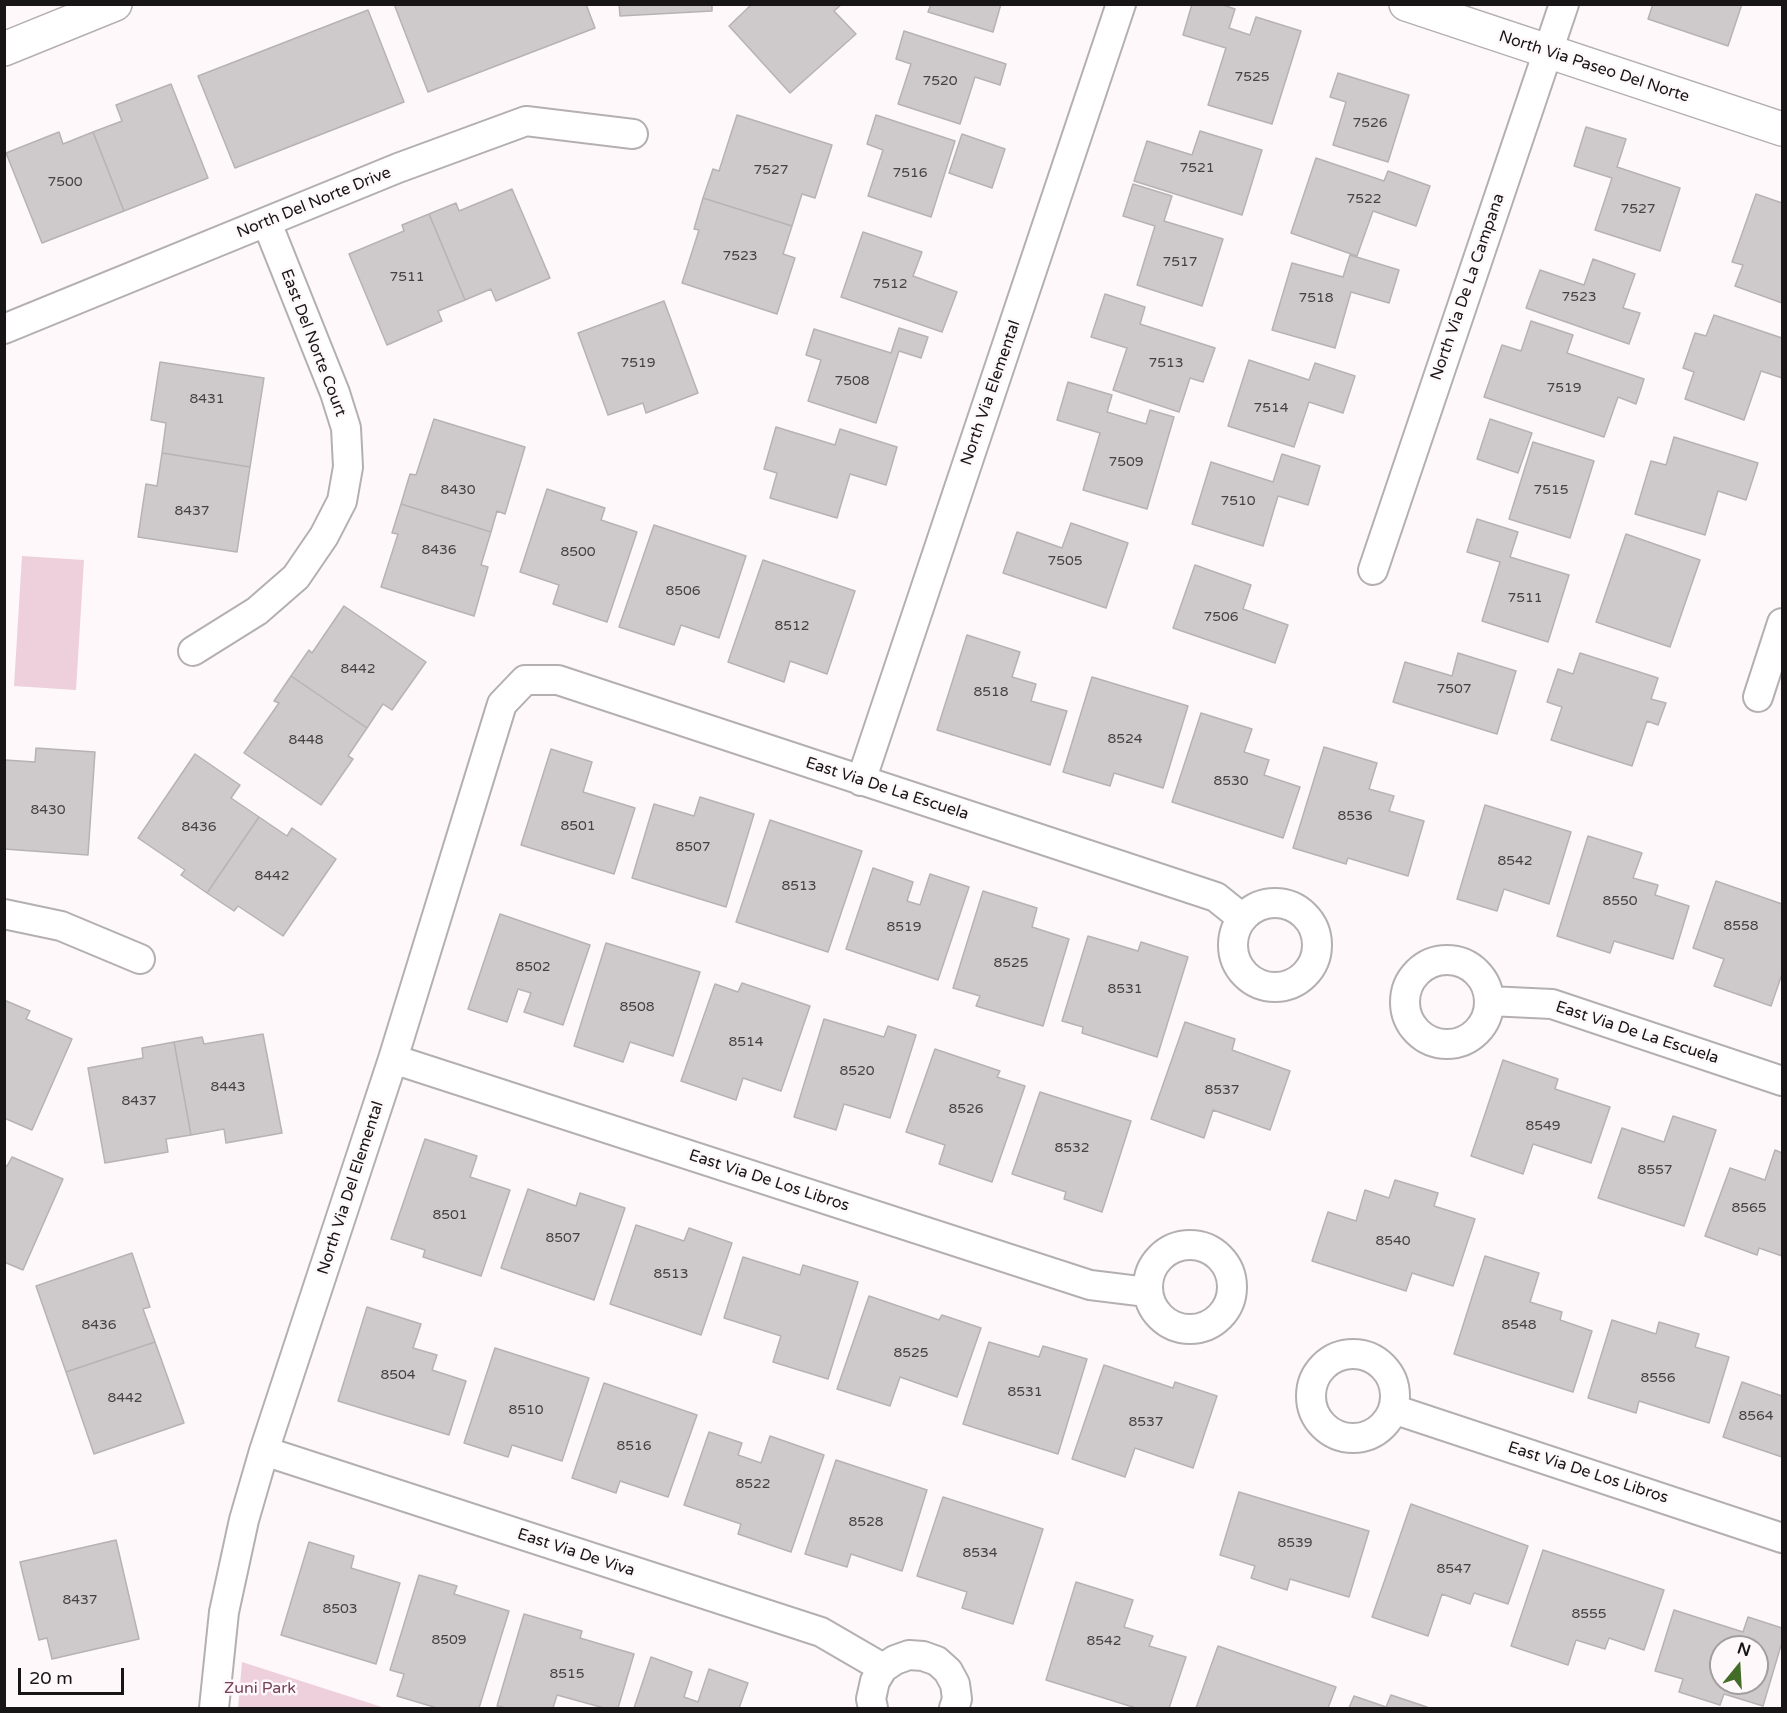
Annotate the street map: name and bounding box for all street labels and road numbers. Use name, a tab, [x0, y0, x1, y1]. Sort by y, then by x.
street label: North Via Paseo Del Norte	[1496, 27, 1692, 107]
street label: North Del Norte Drive	[234, 163, 394, 243]
street label: North Via De La Campana	[1427, 191, 1509, 383]
street label: East Del Norte Court	[276, 267, 350, 419]
street label: North Via Elemental	[957, 318, 1025, 468]
street label: East Via De La Escuela	[803, 754, 971, 824]
street label: East Via De La Escuela	[1553, 998, 1721, 1068]
street label: North Via Del Elemental	[314, 1099, 388, 1277]
street label: East Via De Los Libros	[686, 1146, 852, 1216]
street label: East Via De Los Libros	[1505, 1438, 1671, 1508]
street label: East Via De Viva	[515, 1525, 637, 1581]

